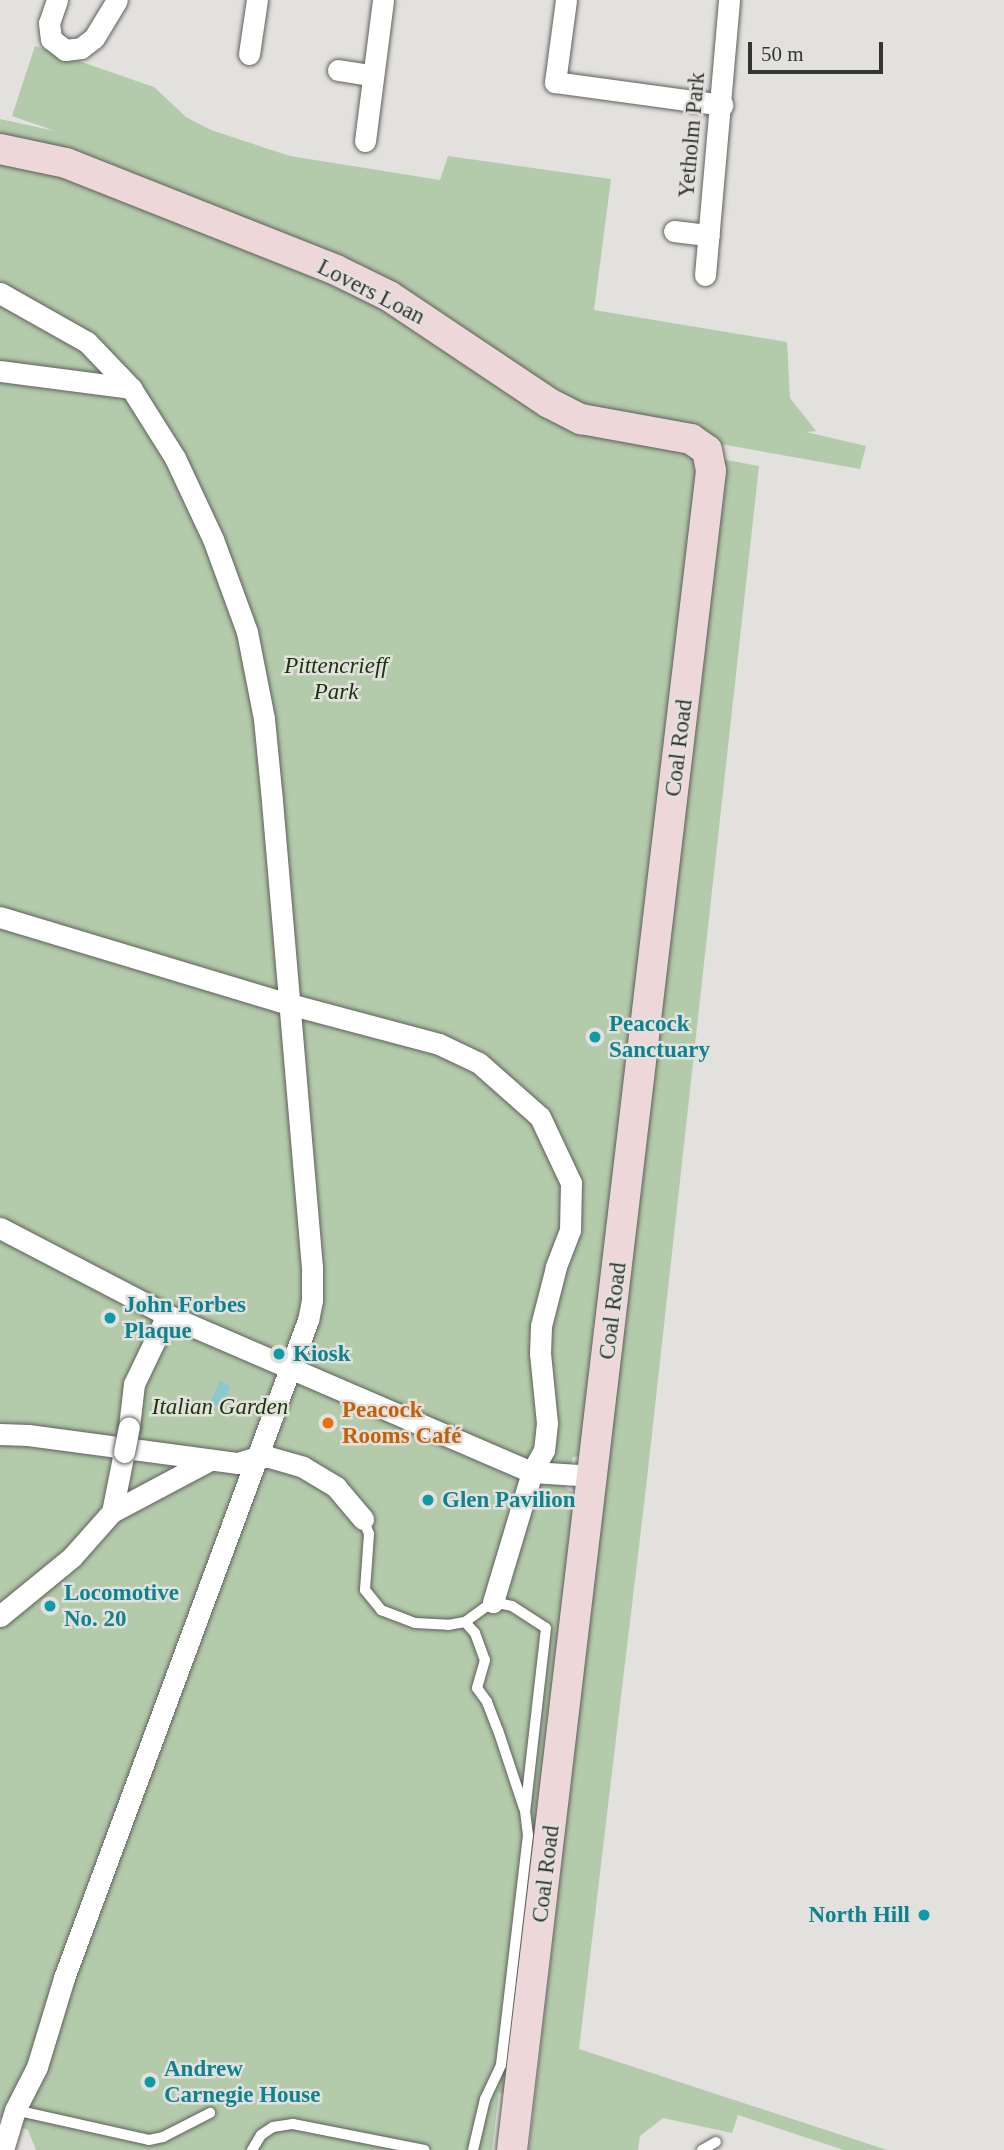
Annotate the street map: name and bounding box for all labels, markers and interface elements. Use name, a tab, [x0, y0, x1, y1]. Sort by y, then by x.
scale bar	[752, 28, 887, 72]
text: 50 m	[761, 42, 804, 66]
street label: Yetholm Park	[673, 71, 711, 199]
street label: Lovers Loan	[313, 253, 429, 331]
park label: Pittencrieff Park	[284, 652, 388, 706]
street label: Coal Road	[659, 698, 699, 798]
place label: Peacock Sanctuary	[609, 1010, 710, 1064]
marker: Peacock Sanctuary	[587, 1029, 603, 1045]
street label: Coal Road	[593, 1261, 633, 1361]
place label: John Forbes Plaque	[124, 1291, 246, 1345]
marker: John Forbes Plaque	[102, 1310, 118, 1326]
place label: Kiosk	[293, 1340, 351, 1368]
marker: Kiosk	[271, 1346, 287, 1362]
park label: Italian Garden	[152, 1393, 288, 1421]
place label: Peacock Rooms Café	[342, 1396, 461, 1450]
marker: Peacock Rooms Café	[320, 1415, 336, 1431]
place label: Glen Pavilion	[442, 1486, 576, 1514]
marker: Glen Pavilion	[420, 1492, 436, 1508]
place label: Locomotive No. 20	[64, 1579, 179, 1633]
marker: Locomotive No. 20	[42, 1598, 58, 1614]
street label: Coal Road	[526, 1824, 566, 1924]
place label: North Hill	[808, 1901, 910, 1929]
marker: North Hill	[916, 1907, 932, 1923]
place label: Andrew Carnegie House	[164, 2055, 321, 2109]
marker: Andrew Carnegie House	[142, 2074, 158, 2090]

